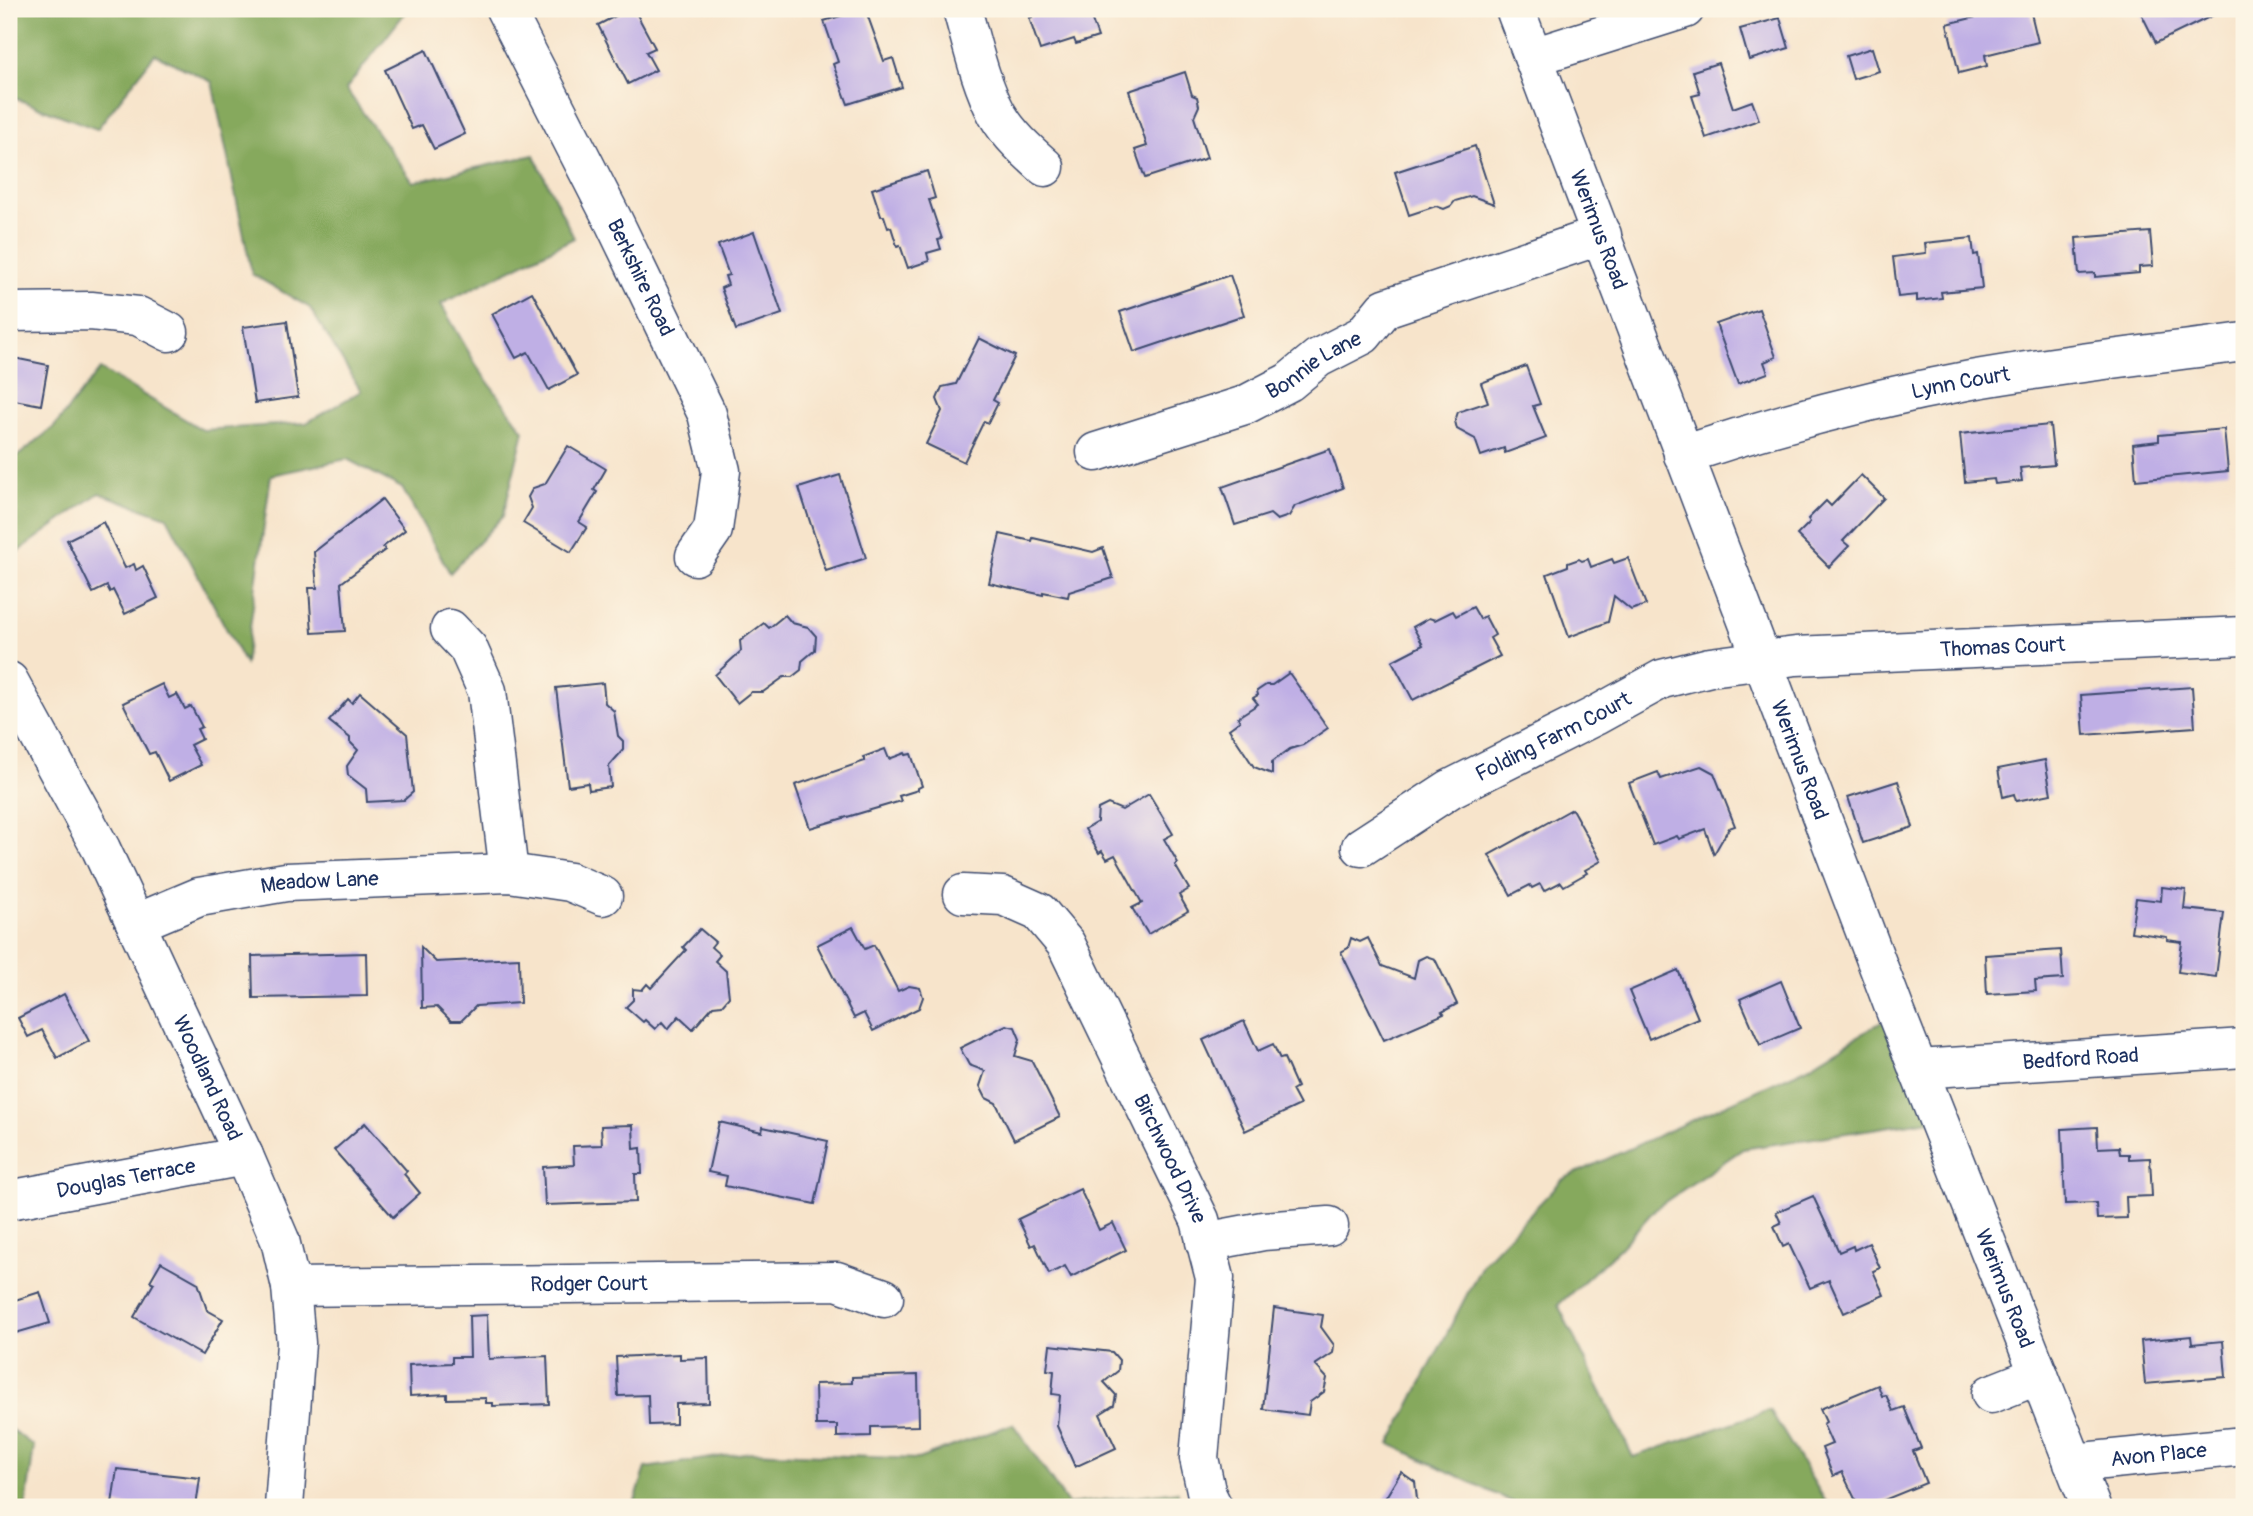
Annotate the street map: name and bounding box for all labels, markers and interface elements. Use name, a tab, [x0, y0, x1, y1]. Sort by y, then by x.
street label: Werimus Road	[1564, 166, 1634, 293]
street label: Berkshire Road	[601, 214, 681, 341]
street label: Bonnie Lane	[1261, 324, 1366, 405]
street label: Lynn Court	[1909, 360, 2012, 405]
street label: Thomas Court	[1939, 630, 2066, 663]
street label: Folding Farm Court	[1471, 685, 1636, 788]
street label: Werimus Road	[1765, 696, 1835, 823]
street label: Meadow Lane	[258, 865, 380, 900]
street label: Woodland Road	[167, 1011, 248, 1145]
street label: Bedford Road	[2022, 1041, 2140, 1076]
street label: Birchwood Drive	[1127, 1090, 1213, 1228]
street label: Douglas Terrace	[54, 1152, 198, 1204]
street label: Werimus Road	[1969, 1225, 2040, 1352]
street label: Rodger Court	[530, 1270, 648, 1298]
street label: Avon Place	[2109, 1436, 2209, 1473]

